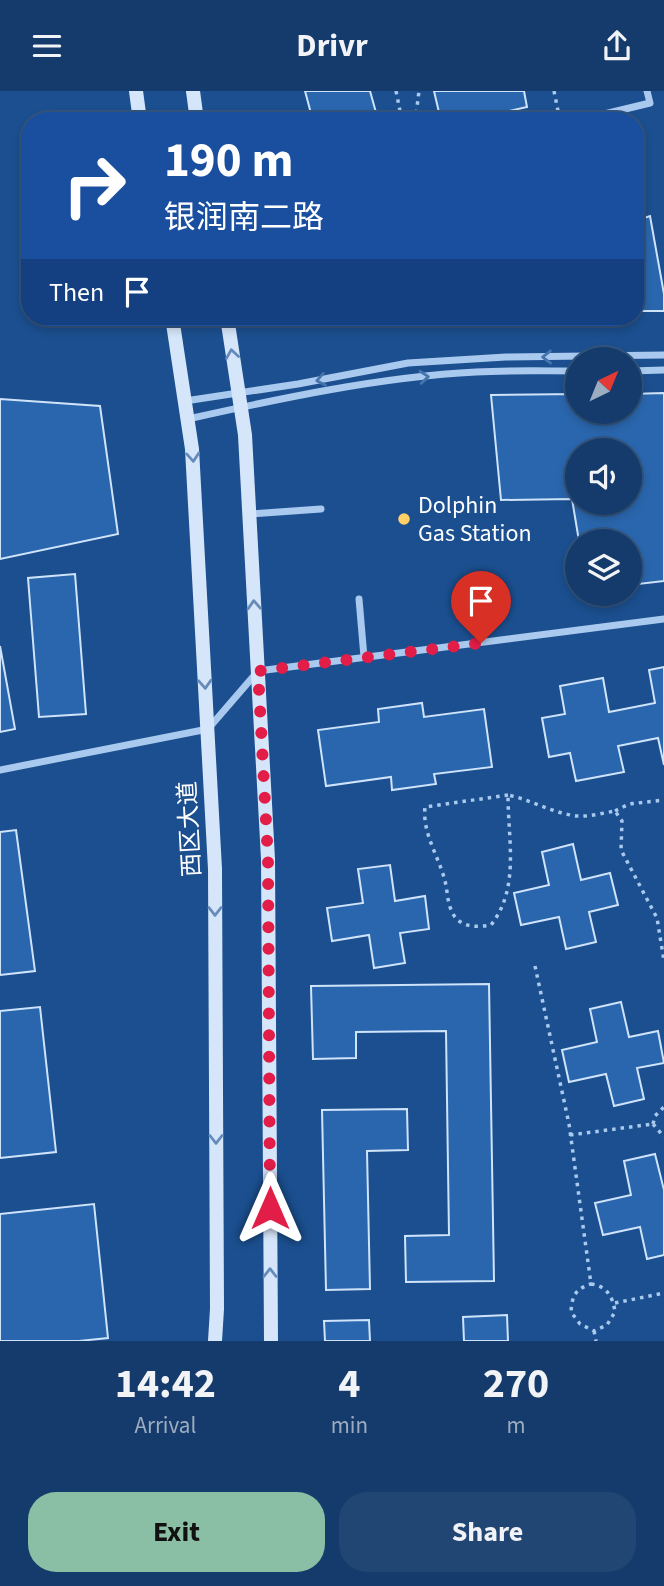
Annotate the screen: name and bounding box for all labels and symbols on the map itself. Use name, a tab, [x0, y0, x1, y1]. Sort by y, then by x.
north arrow	[565, 347, 642, 423]
one-way arrow	[225, 348, 240, 360]
one-way arrow	[541, 349, 552, 364]
one-way arrow	[418, 370, 429, 385]
one-way arrow	[315, 371, 327, 386]
one-way arrow	[185, 452, 200, 463]
place label: Dolphin Gas Station	[418, 488, 532, 551]
marker: Dolphin Gas Station	[396, 511, 412, 527]
pin	[451, 571, 511, 643]
one-way arrow	[247, 599, 262, 610]
one-way arrow	[198, 679, 213, 690]
street label: 西区大道	[170, 780, 210, 878]
one-way arrow	[207, 907, 223, 917]
one-way arrow	[208, 1134, 224, 1144]
position arrow	[233, 1171, 307, 1245]
one-way arrow	[262, 1267, 278, 1278]

